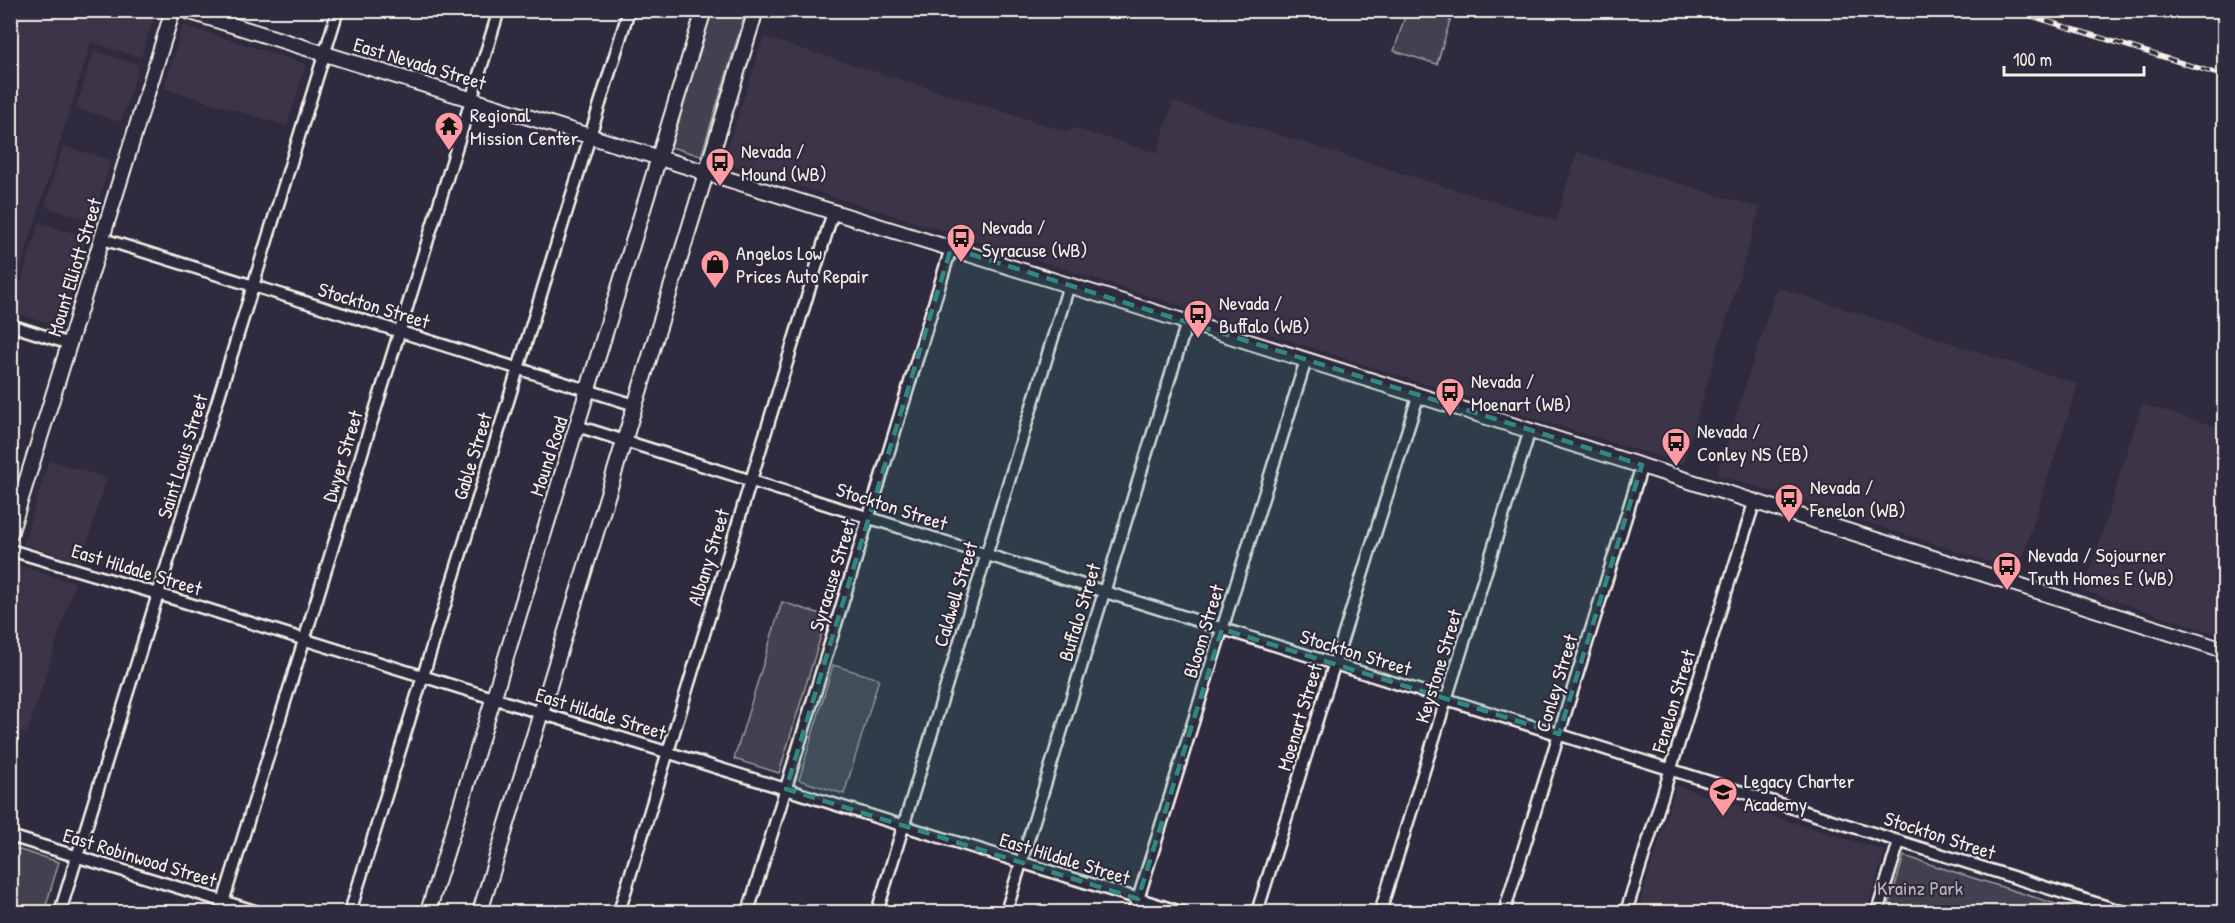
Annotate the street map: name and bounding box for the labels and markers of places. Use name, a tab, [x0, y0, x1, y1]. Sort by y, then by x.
place label: Regional Mission Center	[470, 101, 579, 151]
temple icon: Regional Mission Center	[433, 110, 465, 152]
place label: Nevada / Mound (WB)	[741, 137, 827, 187]
bus stop icon: Nevada / Mound (WB)	[704, 146, 736, 188]
place label: Nevada / Syracuse (WB)	[982, 213, 1088, 263]
bus stop icon: Nevada / Syracuse (WB)	[945, 222, 977, 264]
place label: Angelos Low Prices Auto Repair	[736, 239, 869, 289]
shop icon: Angelos Low Prices Auto Repair	[699, 248, 731, 290]
place label: Nevada / Buffalo (WB)	[1219, 289, 1310, 339]
bus stop icon: Nevada / Buffalo (WB)	[1182, 298, 1214, 340]
place label: Nevada / Moenart (WB)	[1471, 367, 1571, 417]
bus stop icon: Nevada / Moenart (WB)	[1434, 376, 1466, 418]
place label: Nevada / Conley NS (EB)	[1697, 417, 1809, 467]
bus stop icon: Nevada / Conley NS (EB)	[1660, 426, 1692, 468]
place label: Nevada / Fenelon (WB)	[1809, 473, 1906, 523]
bus stop icon: Nevada / Fenelon (WB)	[1773, 482, 1805, 524]
place label: Nevada / Sojourner Truth Homes E (WB)	[2028, 541, 2174, 591]
bus stop icon: Nevada / Sojourner Truth Homes E (WB)	[1991, 550, 2023, 592]
place label: Legacy Charter Academy	[1744, 767, 1855, 817]
school or university icon: Legacy Charter Academy	[1707, 776, 1739, 818]

